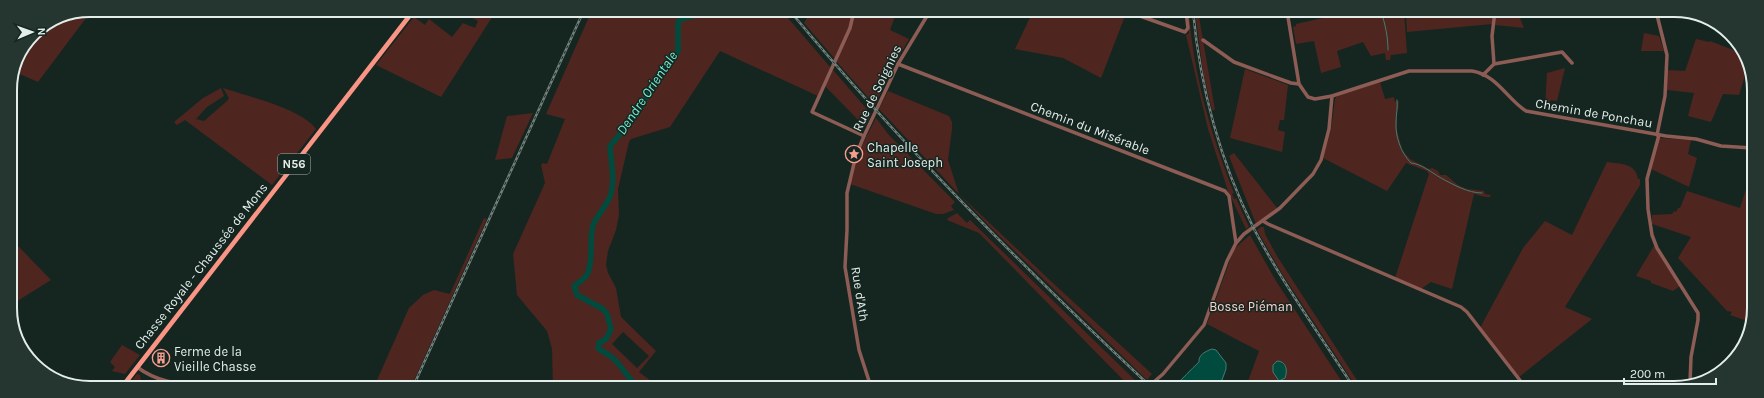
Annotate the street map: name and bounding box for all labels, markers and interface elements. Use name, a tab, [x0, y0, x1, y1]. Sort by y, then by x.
north arrow	[12, 12, 52, 52]
text: N	[35, 27, 48, 36]
street label: Rue de Soignies	[850, 42, 905, 134]
water label: Dendre Orientale	[613, 48, 681, 138]
street label: Chemin de Ponchau	[1534, 95, 1654, 131]
street label: Chemin du Misérable	[1028, 98, 1152, 158]
place label: Chapelle Saint Joseph	[867, 140, 943, 170]
place icon: Chapelle Saint Joseph	[844, 144, 864, 164]
road number: N56	[278, 154, 310, 174]
street label: Chasse Royale - Chaussée de Mons	[131, 180, 271, 352]
street label: Rue d'Ath	[848, 266, 872, 322]
park label: Bosse Piéman	[1209, 299, 1293, 314]
place label: Ferme de la Vieille Chasse	[174, 344, 256, 374]
building icon: Ferme de la Vieille Chasse	[151, 348, 171, 368]
scale bar	[1624, 360, 1716, 386]
text: 200 m	[1630, 367, 1665, 381]

